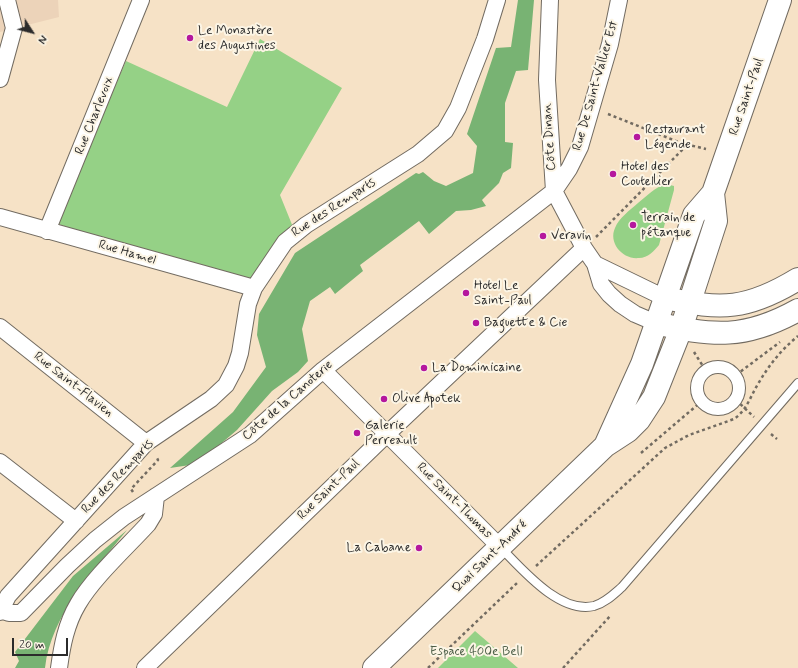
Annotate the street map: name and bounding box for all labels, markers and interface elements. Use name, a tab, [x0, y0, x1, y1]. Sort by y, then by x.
north arrow	[12, 12, 52, 52]
street label: Rue De Saint-Vallier Est	[570, 19, 622, 153]
place label: Le Monastère des Augustines	[198, 23, 276, 54]
text: N	[34, 32, 50, 46]
marker: Le Monastère des Augustines	[185, 33, 195, 43]
street label: Rue Saint-Paul	[727, 56, 767, 138]
street label: Rue Charlevoix	[72, 75, 118, 157]
street label: Côte Dinan	[540, 103, 560, 171]
place label: Restaurant Légende	[645, 122, 705, 153]
marker: Restaurant Légende	[632, 132, 642, 142]
place label: Hotel des Coutellier	[621, 159, 673, 190]
marker: Hotel des Coutellier	[608, 169, 618, 179]
street label: Rue des Remparts	[289, 175, 379, 241]
place label: Terrain de pétanque	[641, 210, 695, 241]
marker: Terrain de pétanque	[628, 220, 638, 230]
place label: Veravin	[551, 228, 591, 244]
marker: Veravin	[538, 231, 548, 241]
street label: Rue Hamel	[97, 237, 157, 269]
place label: Hotel Le Saint-Paul	[474, 278, 532, 309]
marker: Hotel Le Saint-Paul	[461, 288, 471, 298]
place label: Baguette & Cie	[484, 315, 567, 331]
marker: Baguette & Cie	[471, 318, 481, 328]
street label: Rue Saint-Flavien	[30, 349, 116, 421]
street label: Côte de la Canoterie	[240, 358, 336, 444]
place label: La Dominicaine	[432, 360, 522, 376]
marker: La Dominicaine	[419, 363, 429, 373]
place label: Olive Apotek	[392, 391, 460, 407]
marker: Olive Apotek	[379, 394, 389, 404]
place label: Galerie Perreault	[365, 418, 417, 449]
marker: Galerie Perreault	[352, 428, 362, 438]
street label: Rue des Remparts	[79, 437, 157, 517]
street label: Rue Saint-Paul	[295, 456, 363, 524]
street label: Rue Saint-Thomas	[413, 460, 495, 542]
street label: Quai Saint-André	[449, 517, 531, 597]
place label: La Cabane	[347, 540, 411, 556]
marker: La Cabane	[414, 543, 424, 553]
scale bar	[14, 630, 70, 656]
text: 20 m	[19, 637, 45, 653]
park label: Espace 400e Bell	[430, 644, 522, 660]

